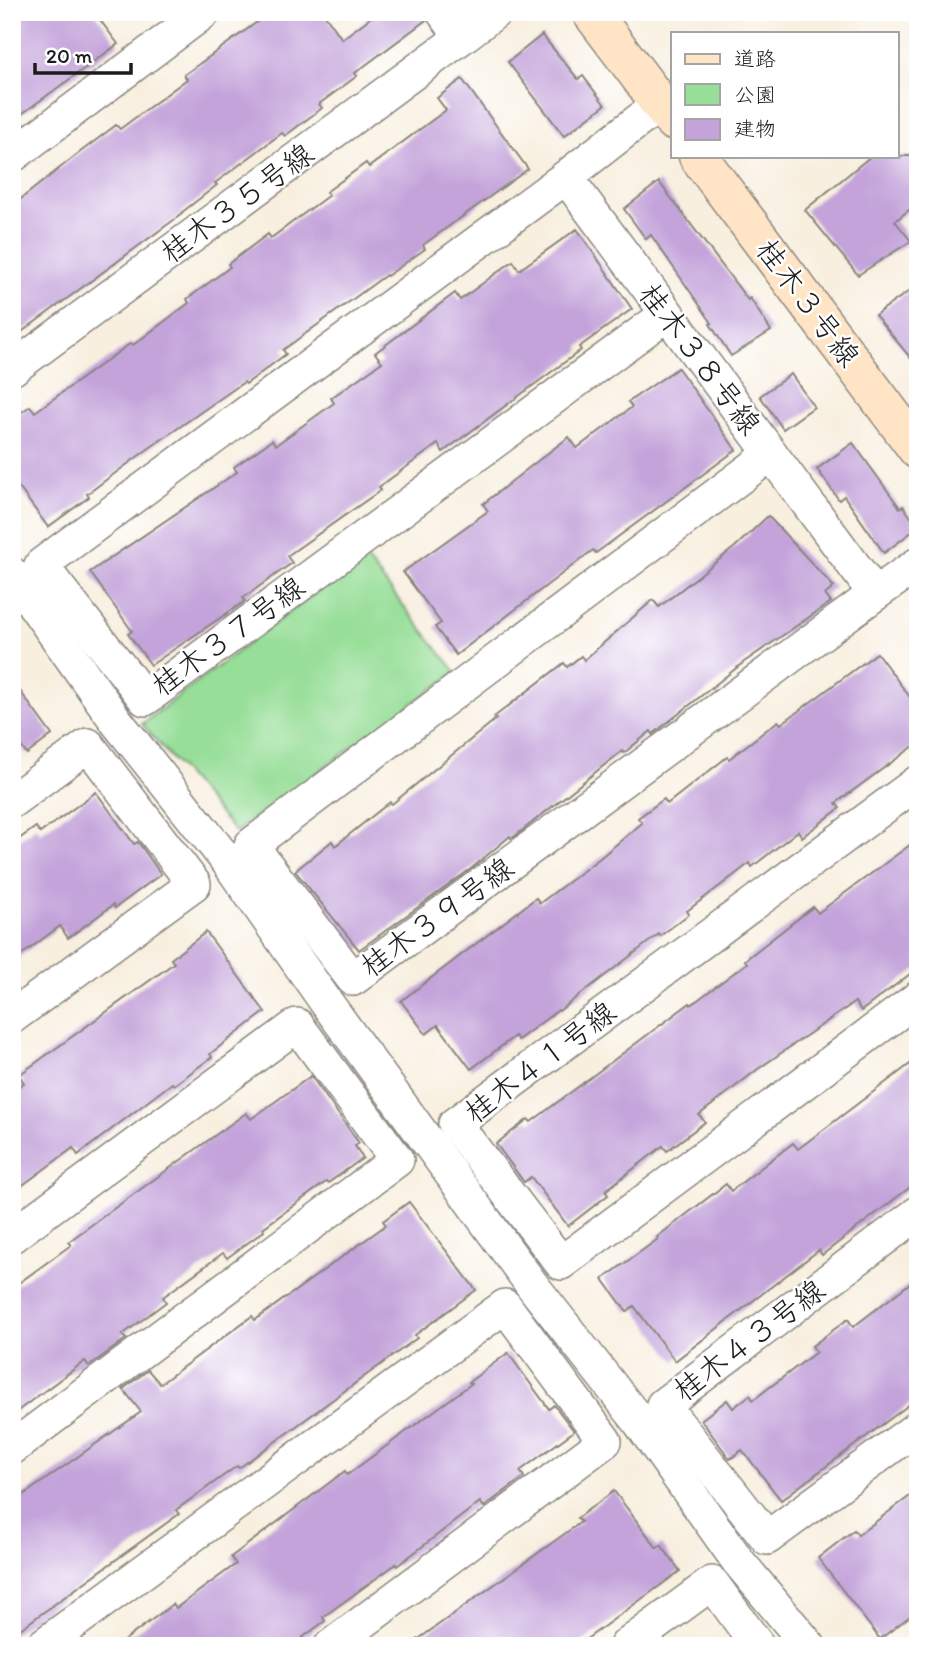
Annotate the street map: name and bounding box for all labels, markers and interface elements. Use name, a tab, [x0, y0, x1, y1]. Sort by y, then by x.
scale bar	[35, 32, 131, 76]
legend	[671, 32, 898, 158]
text: 20 m	[46, 43, 93, 68]
text: 道路	[734, 46, 776, 71]
text: 公園	[734, 82, 776, 107]
text: 建物	[734, 116, 776, 141]
street label: 桂木３５号線	[153, 135, 320, 270]
street label: 桂木３号線	[748, 232, 868, 374]
street label: 桂木３８号線	[631, 276, 769, 442]
street label: 桂木３７号線	[144, 568, 311, 703]
street label: 桂木３９号線	[353, 849, 520, 984]
street label: 桂木４１号線	[457, 993, 623, 1131]
street label: 桂木４３号線	[666, 1271, 832, 1409]

